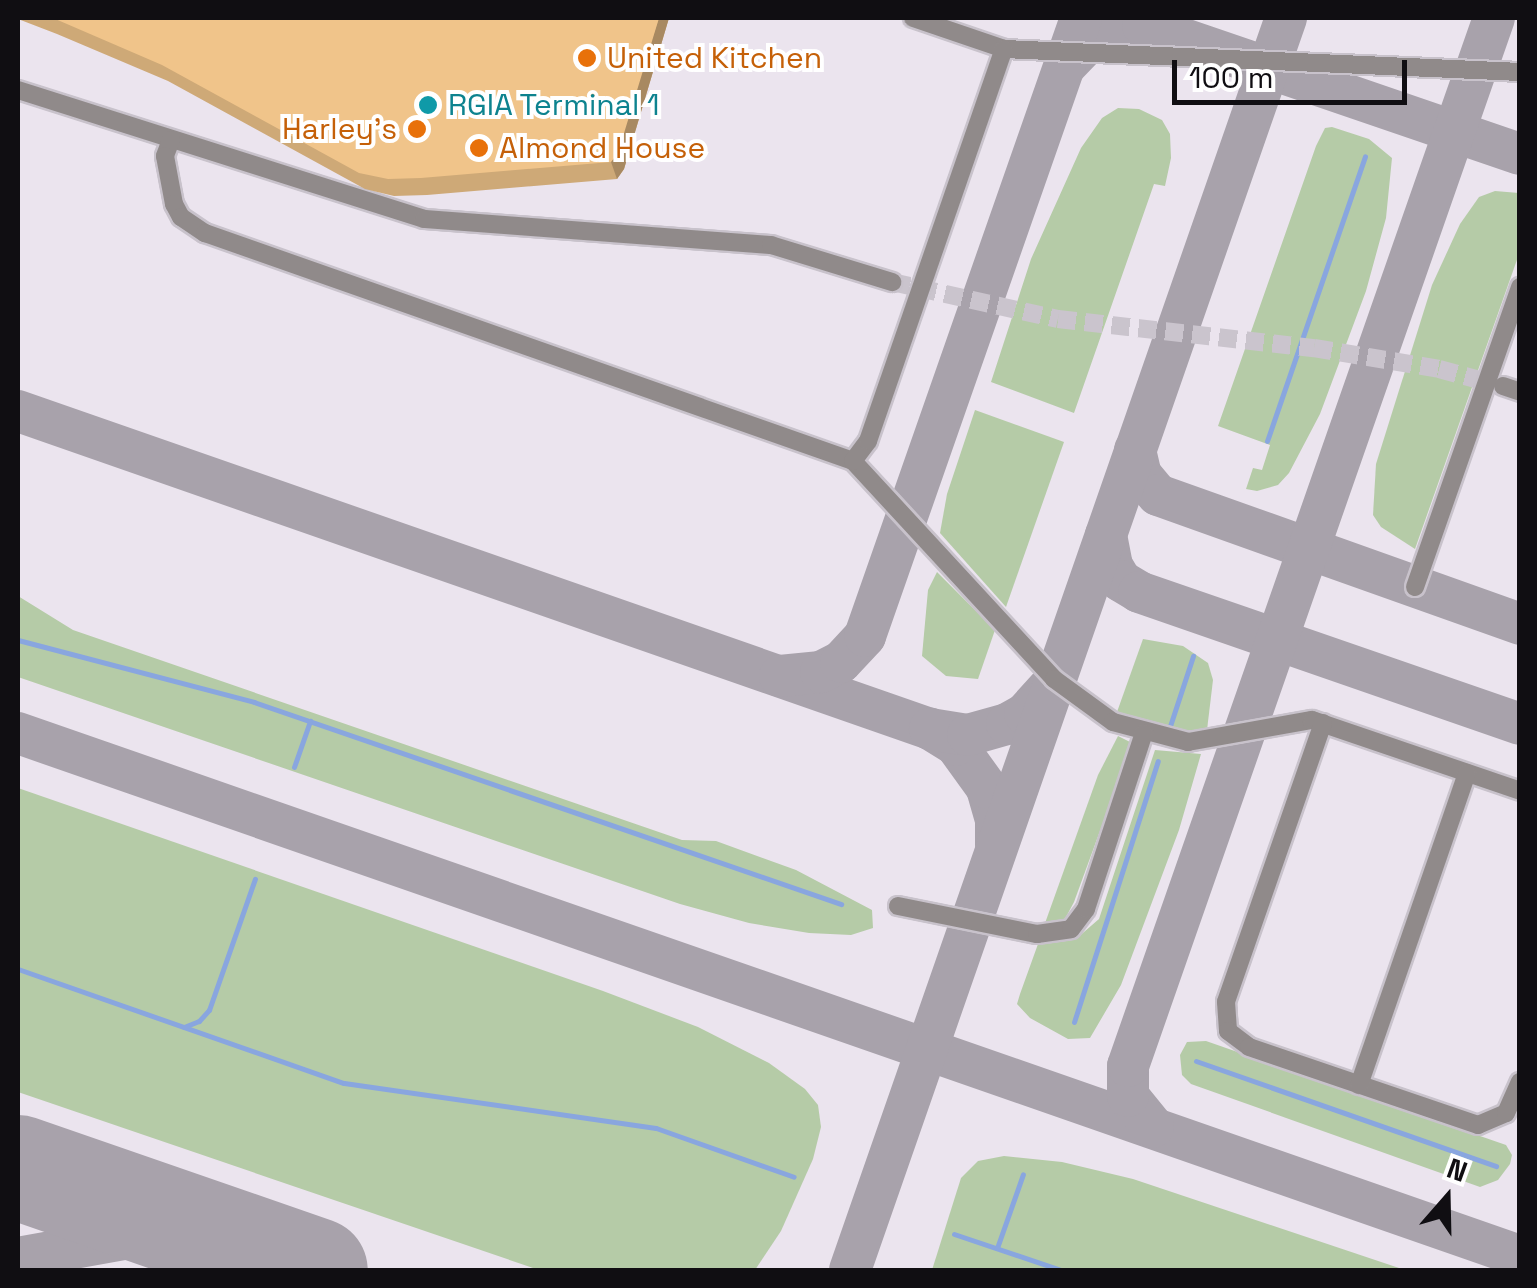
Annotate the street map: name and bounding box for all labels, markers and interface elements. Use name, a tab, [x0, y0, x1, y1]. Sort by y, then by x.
place label: United Kitchen	[607, 40, 822, 76]
scale bar	[1177, 40, 1412, 102]
marker: United Kitchen	[576, 47, 598, 69]
text: 100 m	[1189, 58, 1274, 97]
place label: RGIA Terminal 1	[448, 87, 661, 123]
marker: RGIA Terminal 1	[417, 94, 439, 116]
place label: Harley’s	[282, 111, 397, 147]
marker: Harley’s	[406, 118, 428, 140]
place label: Almond House	[499, 130, 705, 166]
marker: Almond House	[468, 137, 490, 159]
north arrow	[1397, 1148, 1497, 1248]
text: N	[1442, 1150, 1472, 1190]

